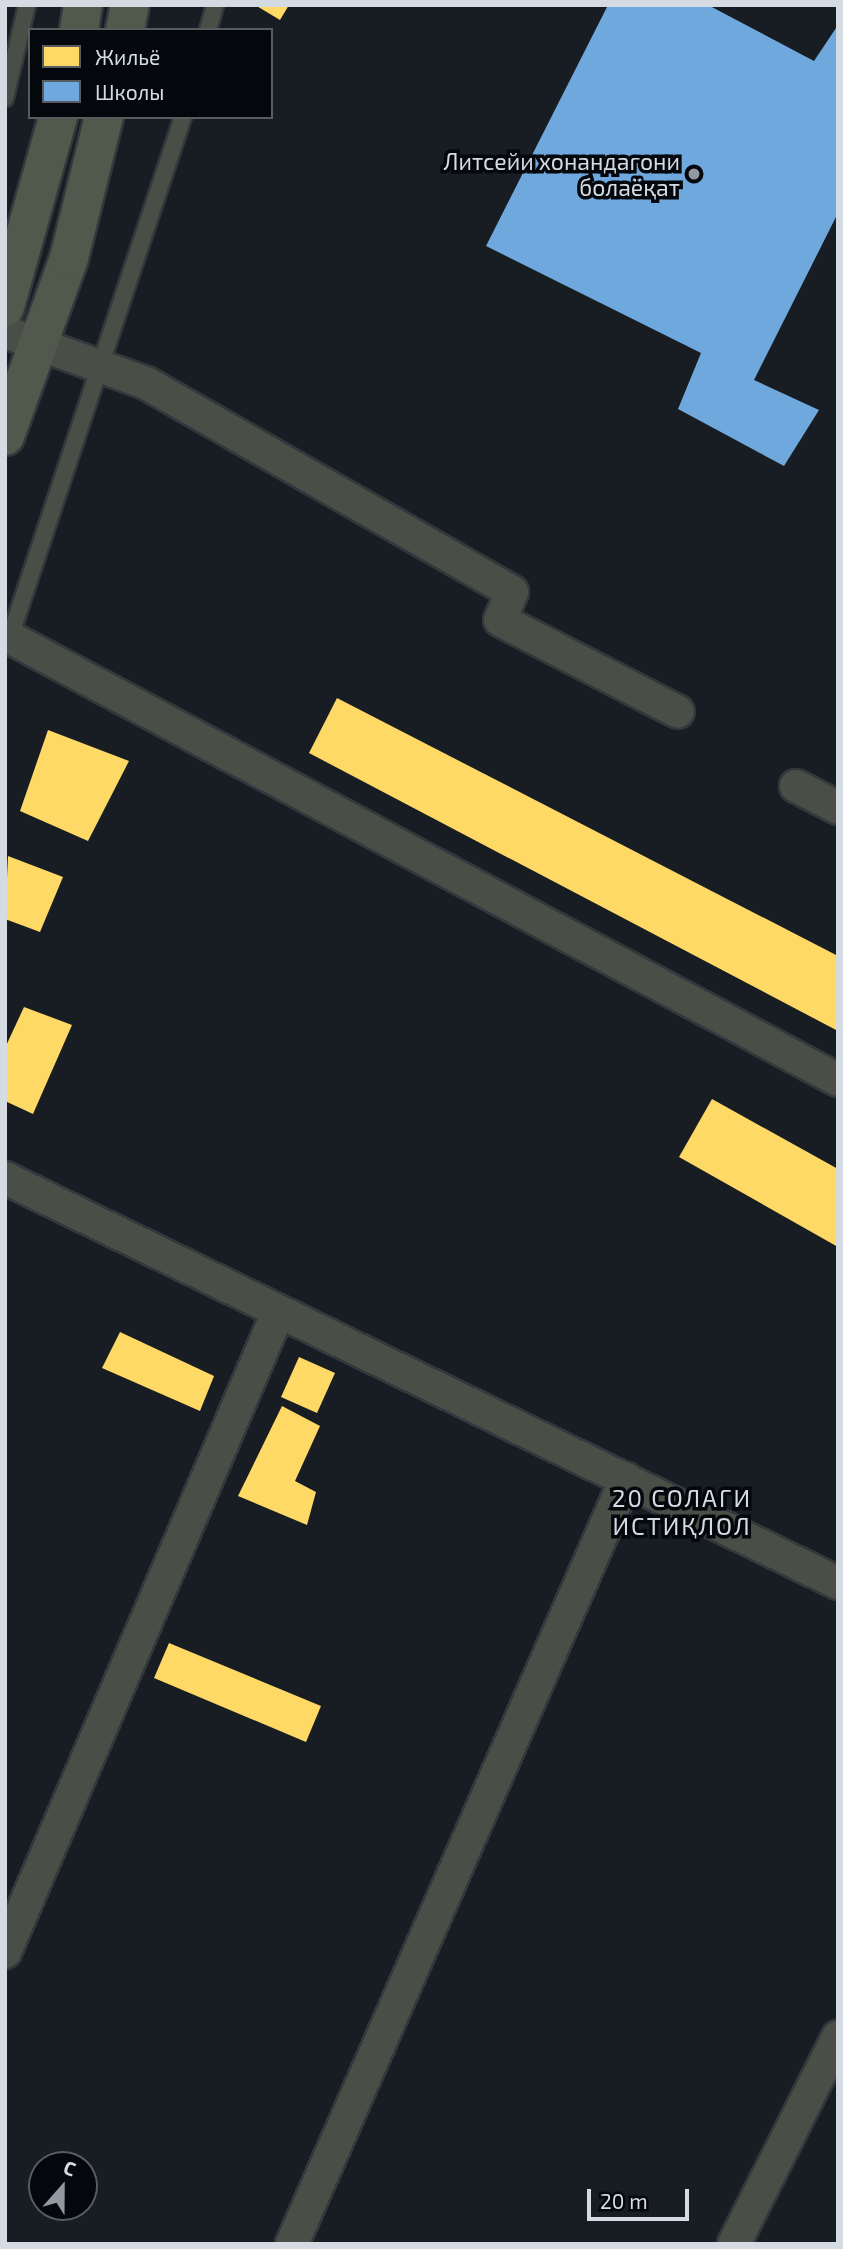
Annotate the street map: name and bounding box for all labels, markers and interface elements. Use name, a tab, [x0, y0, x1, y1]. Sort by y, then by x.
legend	[28, 28, 273, 119]
text: Жильё	[95, 44, 160, 69]
text: Школы	[95, 79, 164, 104]
place label: Литсейи хонандагони болаёқат	[444, 147, 680, 201]
marker: Литсейи хонандагони болаёқат	[686, 166, 702, 182]
district label: 20 СОЛАГИ ИСТИҚЛОЛ	[613, 1484, 751, 1540]
north arrow	[28, 2151, 98, 2221]
text: С	[61, 2155, 79, 2181]
scale bar	[591, 2176, 692, 2220]
text: 20 m	[600, 2188, 648, 2213]

